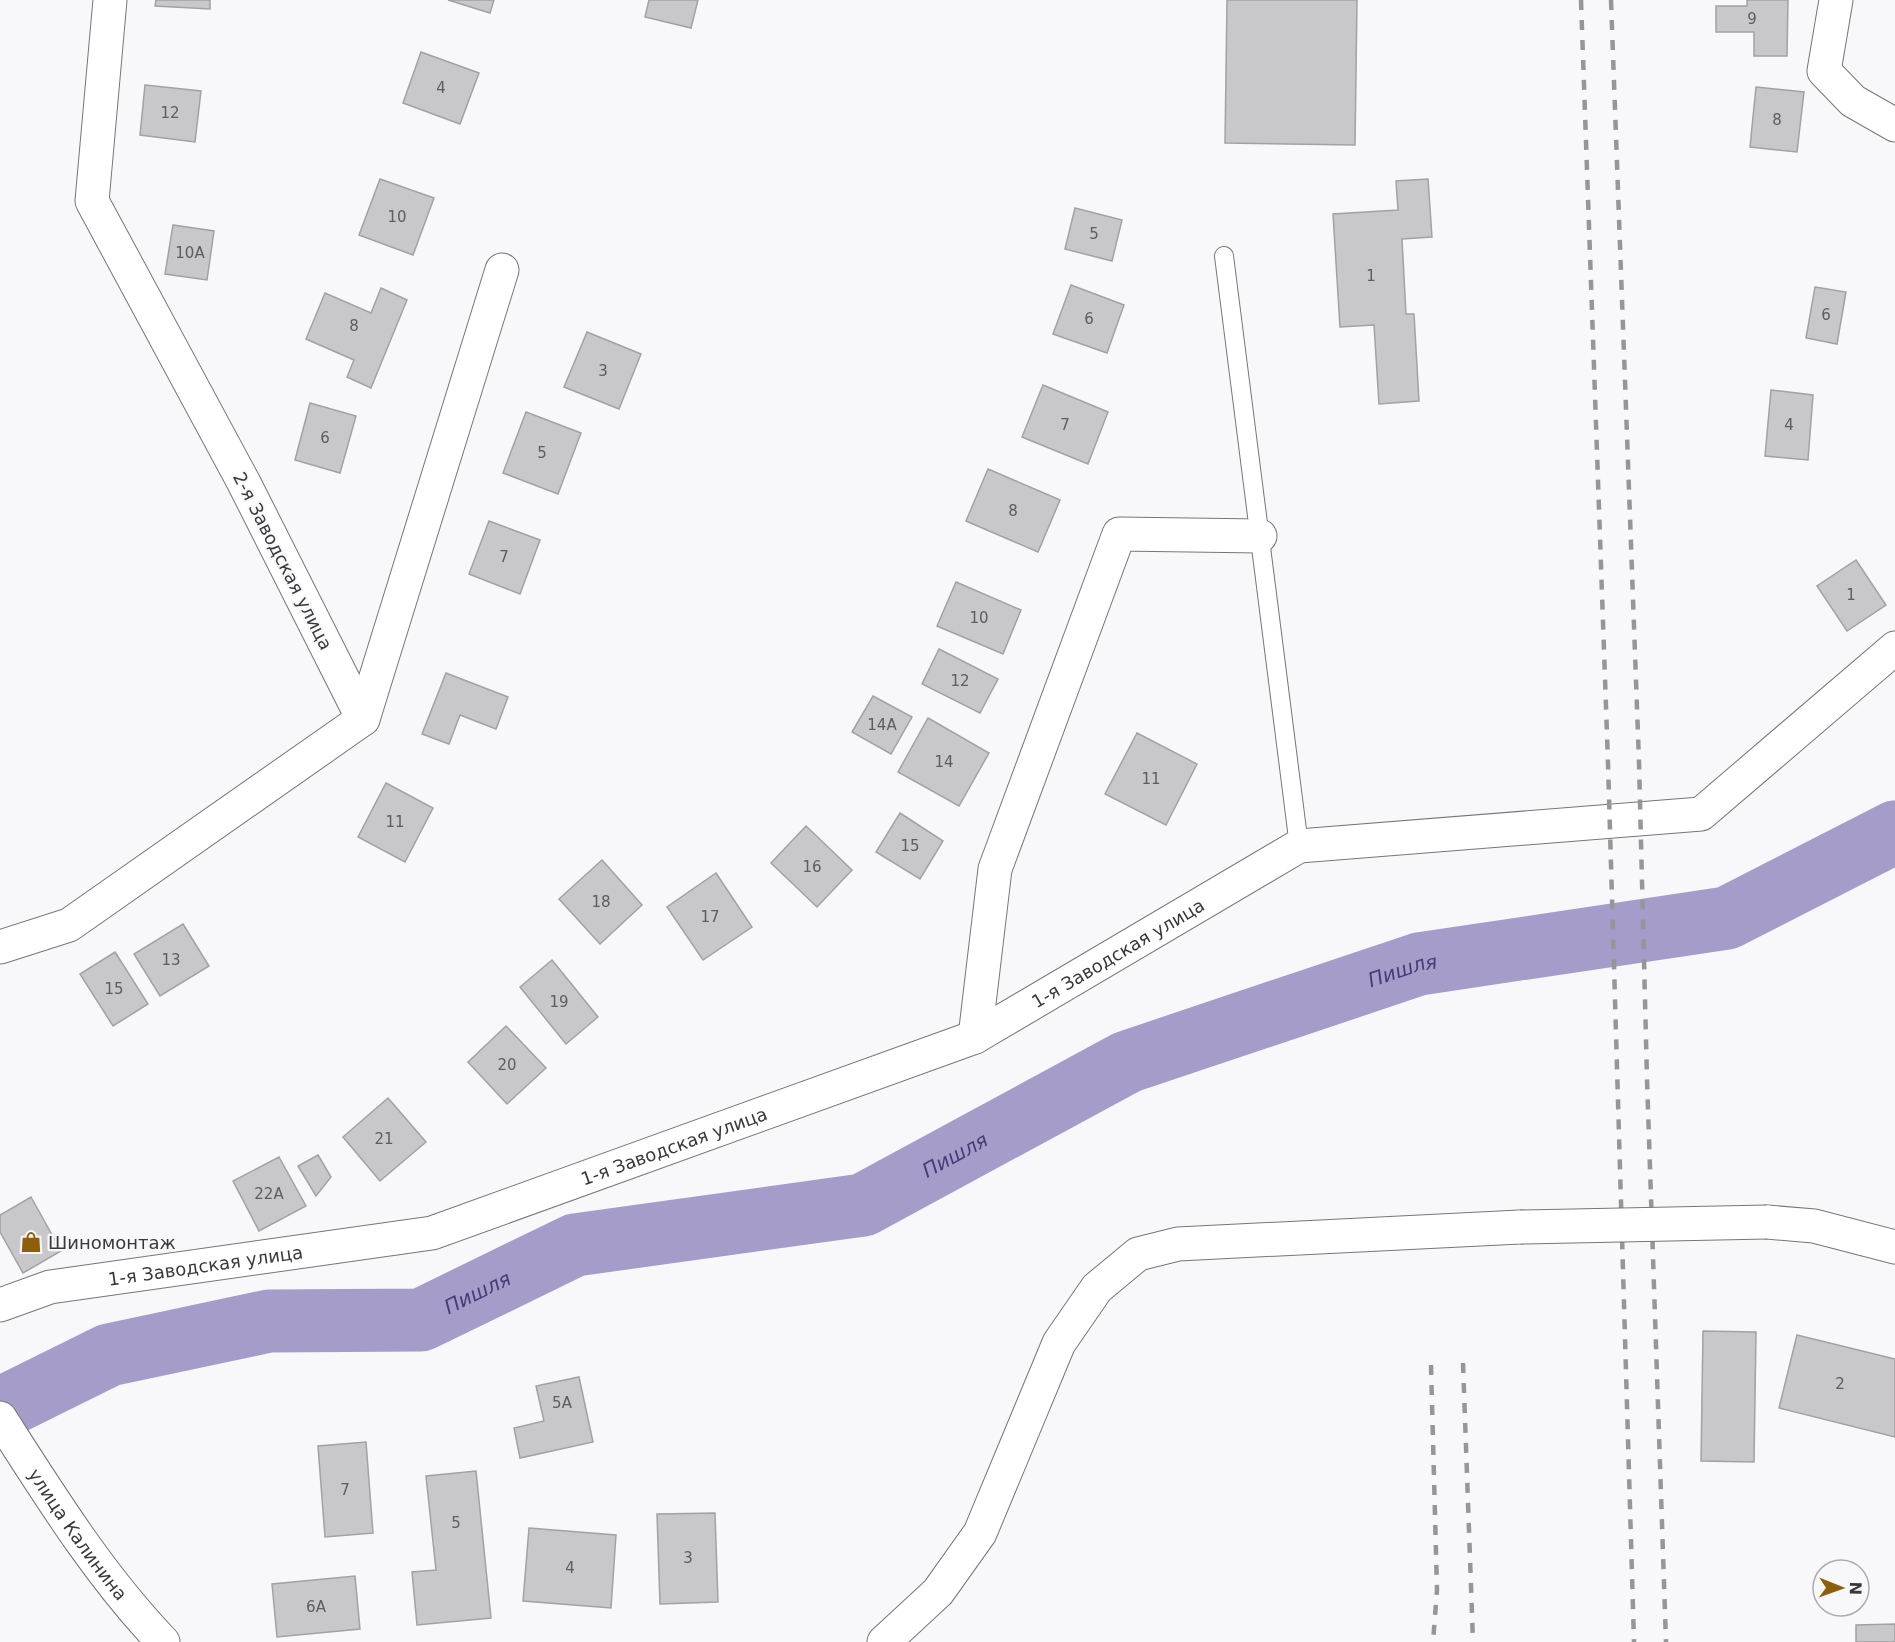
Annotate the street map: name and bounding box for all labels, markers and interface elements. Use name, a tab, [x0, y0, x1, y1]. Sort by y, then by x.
house number: 9	[1747, 10, 1757, 28]
house number: 4	[436, 79, 446, 97]
house number: 12	[160, 104, 180, 122]
house number: 8	[1772, 111, 1782, 129]
house number: 10	[387, 208, 407, 226]
house number: 5	[1089, 225, 1099, 243]
house number: 10А	[175, 244, 205, 262]
house number: 1	[1366, 267, 1376, 285]
house number: 6	[1821, 306, 1831, 324]
house number: 6	[1084, 310, 1094, 328]
house number: 8	[349, 317, 359, 335]
house number: 3	[598, 362, 608, 380]
house number: 7	[1060, 416, 1070, 434]
house number: 4	[1784, 416, 1794, 434]
house number: 6	[320, 429, 330, 447]
house number: 5	[537, 444, 547, 462]
street label: 2-я Заводская улица	[229, 469, 337, 653]
house number: 8	[1008, 502, 1018, 520]
house number: 7	[499, 548, 509, 566]
house number: 1	[1846, 586, 1856, 604]
house number: 10	[969, 609, 989, 627]
house number: 12	[950, 672, 970, 690]
house number: 14А	[867, 716, 897, 734]
house number: 14	[934, 753, 954, 771]
house number: 11	[1141, 770, 1161, 788]
house number: 11	[385, 813, 405, 831]
house number: 15	[900, 837, 920, 855]
house number: 16	[802, 858, 822, 876]
house number: 18	[591, 893, 611, 911]
street label: 1-я Заводская улица	[1028, 894, 1208, 1012]
house number: 17	[700, 908, 720, 926]
water label: Пишля	[1365, 949, 1439, 992]
house number: 13	[161, 951, 181, 969]
house number: 15	[104, 980, 124, 998]
house number: 19	[549, 993, 569, 1011]
house number: 20	[497, 1056, 517, 1074]
street label: 1-я Заводская улица	[578, 1102, 770, 1189]
water label: Пишля	[918, 1128, 992, 1183]
house number: 21	[374, 1130, 394, 1148]
house number: 22А	[254, 1185, 284, 1203]
shop icon: Шиномонтаж	[19, 1230, 43, 1254]
place label: Шиномонтаж	[48, 1232, 176, 1253]
street label: 1-я Заводская улица	[106, 1241, 304, 1289]
water label: Пишля	[440, 1266, 515, 1319]
house number: 2	[1835, 1375, 1845, 1393]
house number: 5А	[552, 1394, 573, 1412]
street label: улица Калинина	[25, 1464, 132, 1604]
house number: 7	[340, 1481, 350, 1499]
house number: 5	[451, 1514, 461, 1532]
house number: 3	[683, 1549, 693, 1567]
north arrow	[1811, 1558, 1871, 1618]
house number: 4	[565, 1559, 575, 1577]
text: N	[1846, 1581, 1865, 1595]
house number: 6А	[306, 1598, 327, 1616]

